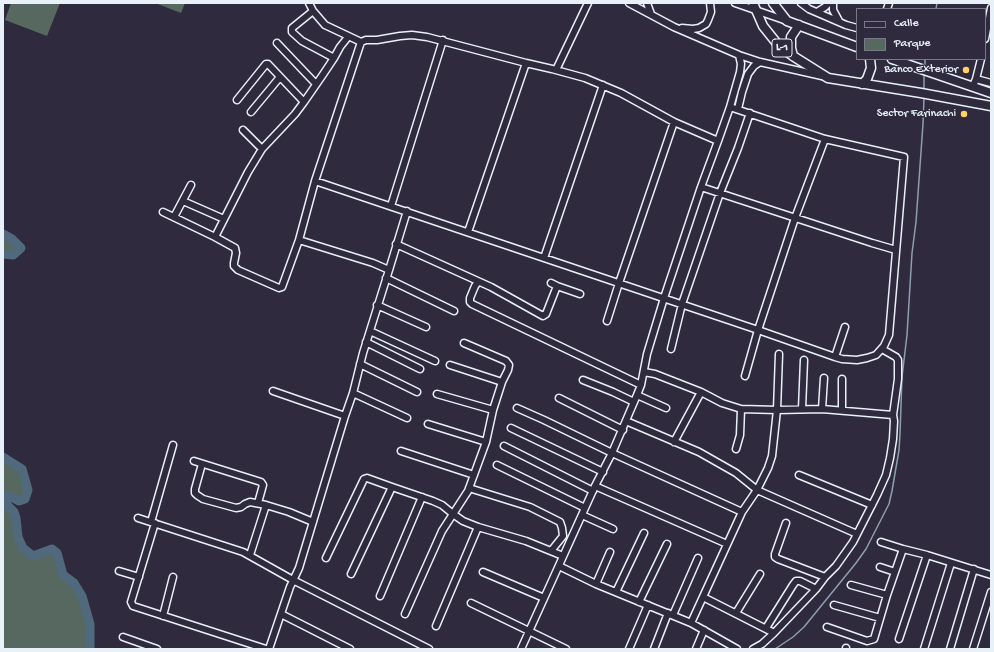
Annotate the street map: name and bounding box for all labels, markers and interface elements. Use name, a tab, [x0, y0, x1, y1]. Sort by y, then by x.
legend	[856, 8, 986, 60]
text: Calle	[894, 17, 919, 31]
text: Parque	[894, 37, 931, 51]
road number: L-1	[772, 39, 792, 57]
place label: Banco Exterior	[884, 63, 958, 77]
marker: Banco Exterior	[961, 65, 971, 75]
place label: Sector Farinachi	[877, 107, 956, 121]
marker: Sector Farinachi	[959, 109, 969, 119]

